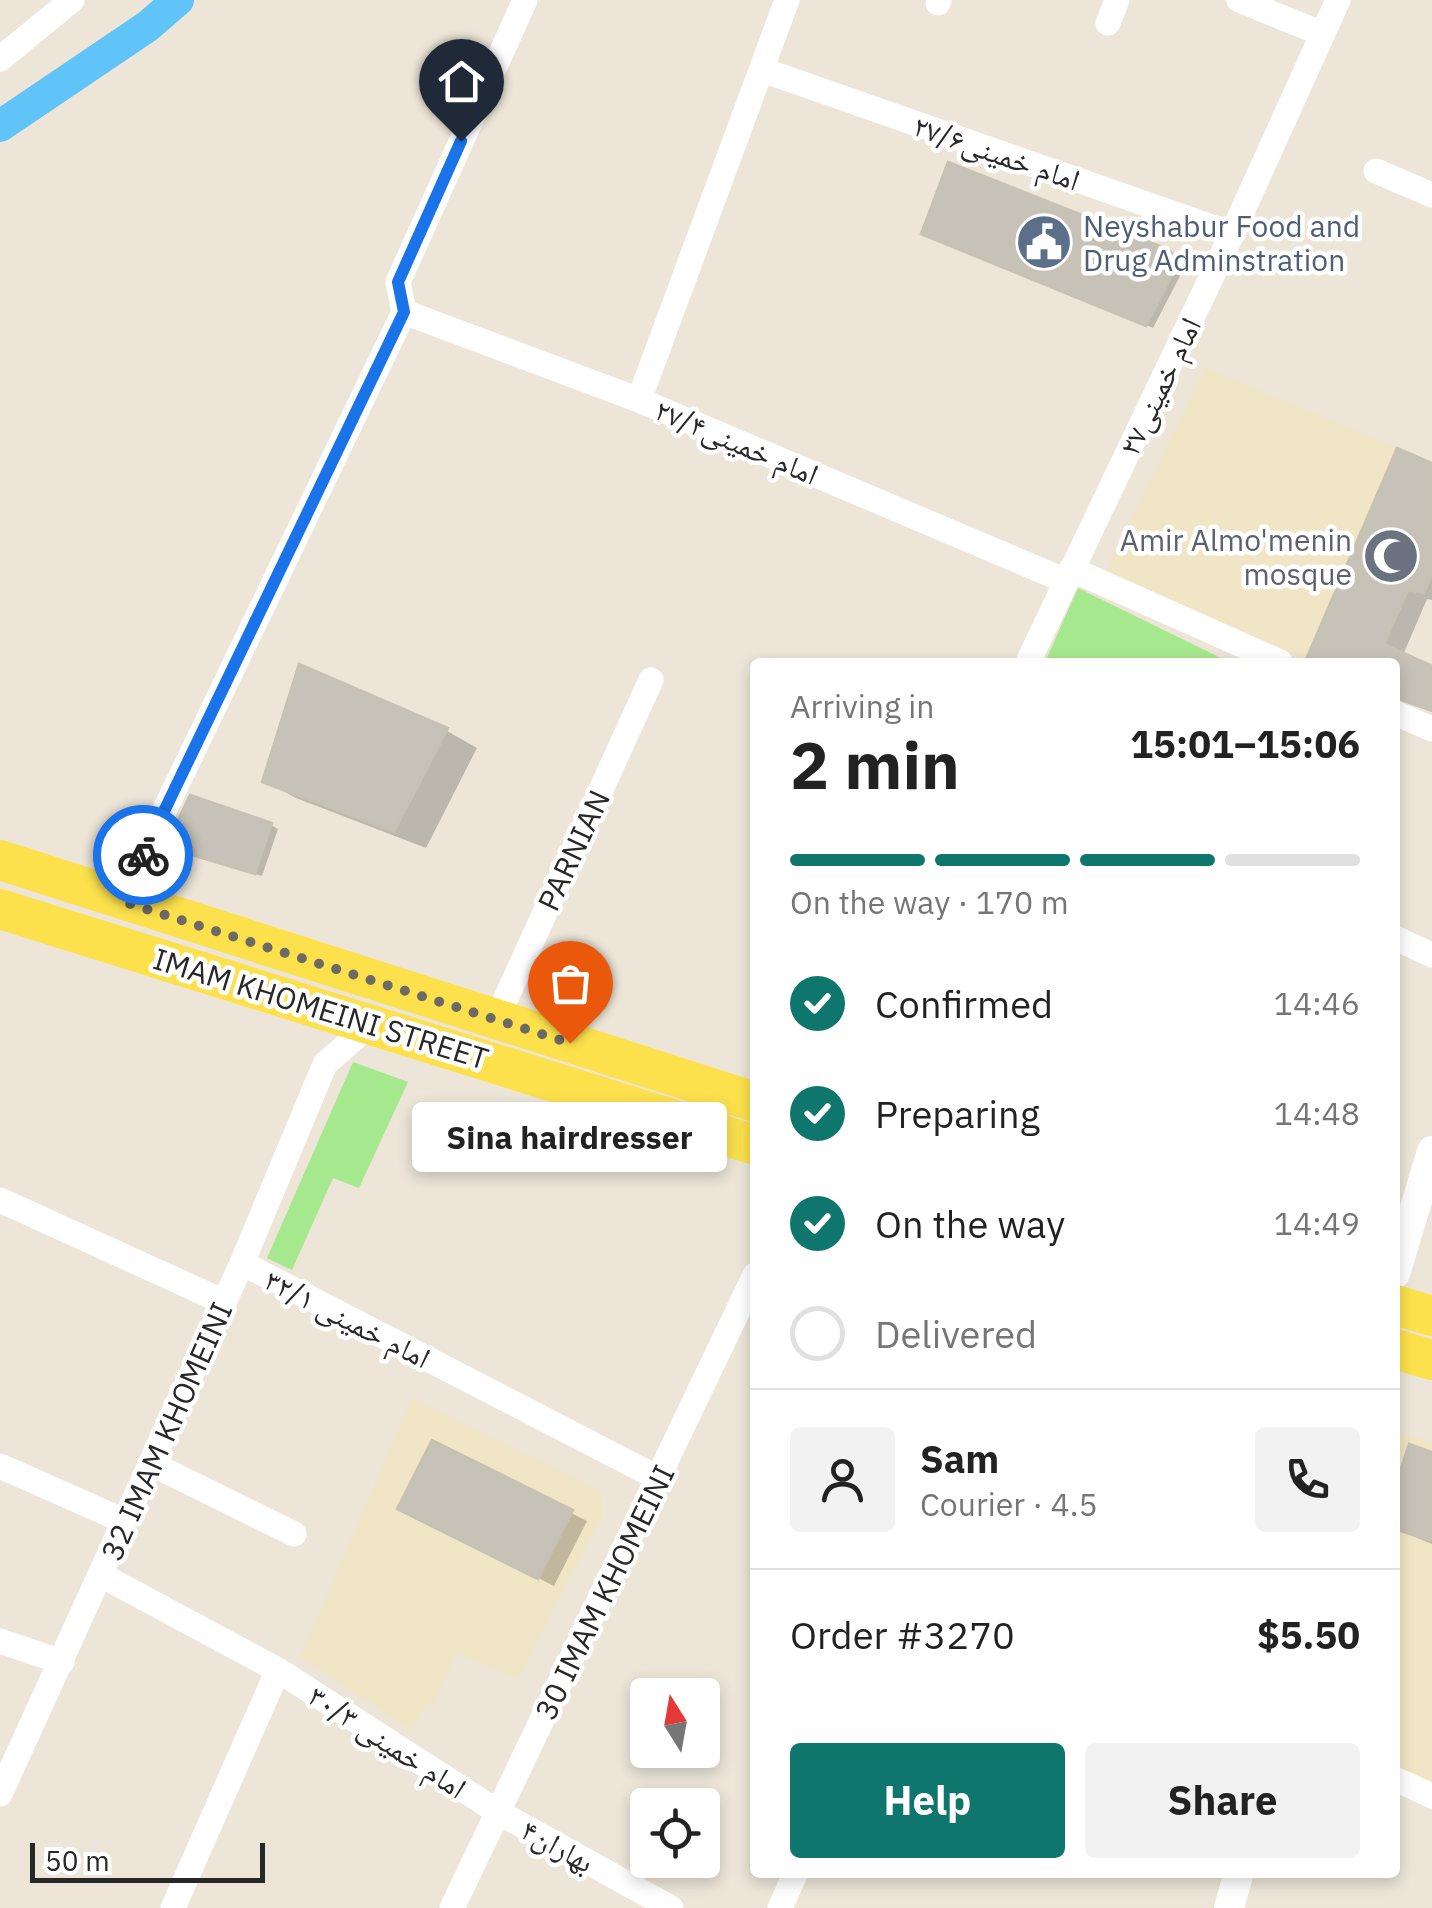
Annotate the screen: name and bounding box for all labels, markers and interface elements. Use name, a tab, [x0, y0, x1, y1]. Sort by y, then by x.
pin	[419, 39, 504, 142]
icon: home	[434, 54, 489, 109]
street label: امام خمینی۲۷/۶	[908, 105, 1085, 200]
place label: Neyshabur Food and Drug Adminstration	[1083, 206, 1360, 279]
public building icon: Neyshabur Food and Drug Adminstration	[1014, 212, 1074, 272]
street label: امام خمینی۲۷	[1109, 311, 1210, 462]
street label: امام خمینی۲۷/۴	[649, 389, 825, 494]
place label: Amir Almo'menin mosque	[1120, 520, 1352, 593]
mosque icon: Amir Almo'menin mosque	[1361, 526, 1421, 586]
text: Arriving in	[790, 685, 935, 727]
text: 15:01–15:06	[1130, 719, 1360, 768]
text: 2 min	[790, 722, 960, 807]
street label: PARNIAN	[528, 783, 618, 917]
courier	[93, 805, 193, 905]
icon: bike	[116, 828, 171, 883]
text: On the way · 170 m	[790, 881, 1069, 923]
street label: IMAM KHOMEINI STREET	[149, 938, 493, 1078]
pin	[528, 941, 613, 1044]
icon: bag	[543, 956, 598, 1011]
icon: check	[790, 976, 845, 1031]
text: Confirmed	[875, 979, 1053, 1028]
text: 14:46	[1274, 982, 1360, 1024]
icon: check	[790, 1086, 845, 1141]
text: Preparing	[875, 1089, 1040, 1138]
text: 14:48	[1274, 1092, 1360, 1134]
callout: Sina hairdresser	[412, 1103, 728, 1173]
text: Sina hairdresser	[446, 1116, 693, 1158]
icon: check	[790, 1196, 845, 1251]
text: On the way	[875, 1199, 1065, 1248]
text: 14:49	[1274, 1202, 1360, 1244]
street label: امام خمینی ۳۲/۱	[258, 1260, 437, 1377]
street label: 32 IMAM KHOMEINI	[92, 1296, 240, 1566]
text: Delivered	[875, 1309, 1037, 1358]
button: person	[790, 1427, 895, 1532]
button: phone	[1255, 1427, 1360, 1532]
text: Sam	[920, 1434, 999, 1483]
street label: 30 IMAM KHOMEINI	[525, 1458, 683, 1726]
text: Courier · 4.5	[920, 1483, 1098, 1525]
text: Order #3270	[790, 1610, 1015, 1659]
text: $5.50	[1257, 1610, 1360, 1659]
street label: امام خمینی ۳۰/۳	[301, 1675, 474, 1807]
north arrow	[630, 1678, 720, 1768]
map controls	[630, 1678, 720, 1878]
button: Help	[790, 1743, 1065, 1858]
button: Share	[1085, 1743, 1360, 1858]
button: locate	[630, 1788, 720, 1878]
street label: بهاران۴	[515, 1809, 601, 1881]
scale bar	[30, 1838, 265, 1882]
text: 50 m	[45, 1842, 110, 1879]

